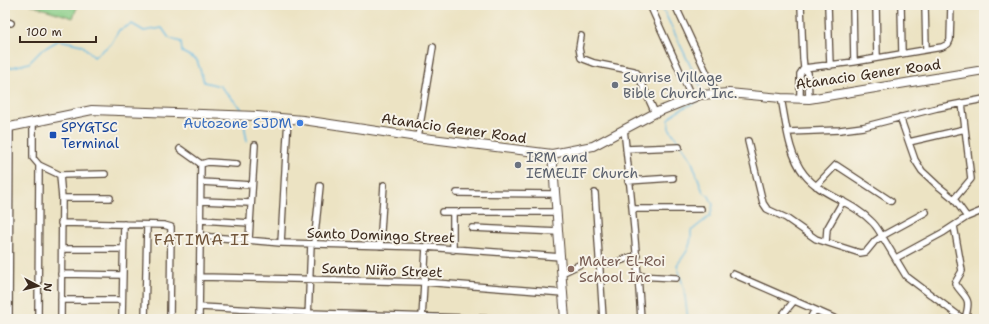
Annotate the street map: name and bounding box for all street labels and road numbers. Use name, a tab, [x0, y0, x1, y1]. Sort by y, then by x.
street label: Atanacio Gener Road	[794, 55, 942, 93]
street label: Atanacio Gener Road	[380, 109, 528, 147]
street label: Santo Domingo Street	[307, 223, 455, 247]
street label: Santo Niño Street	[321, 259, 443, 281]

